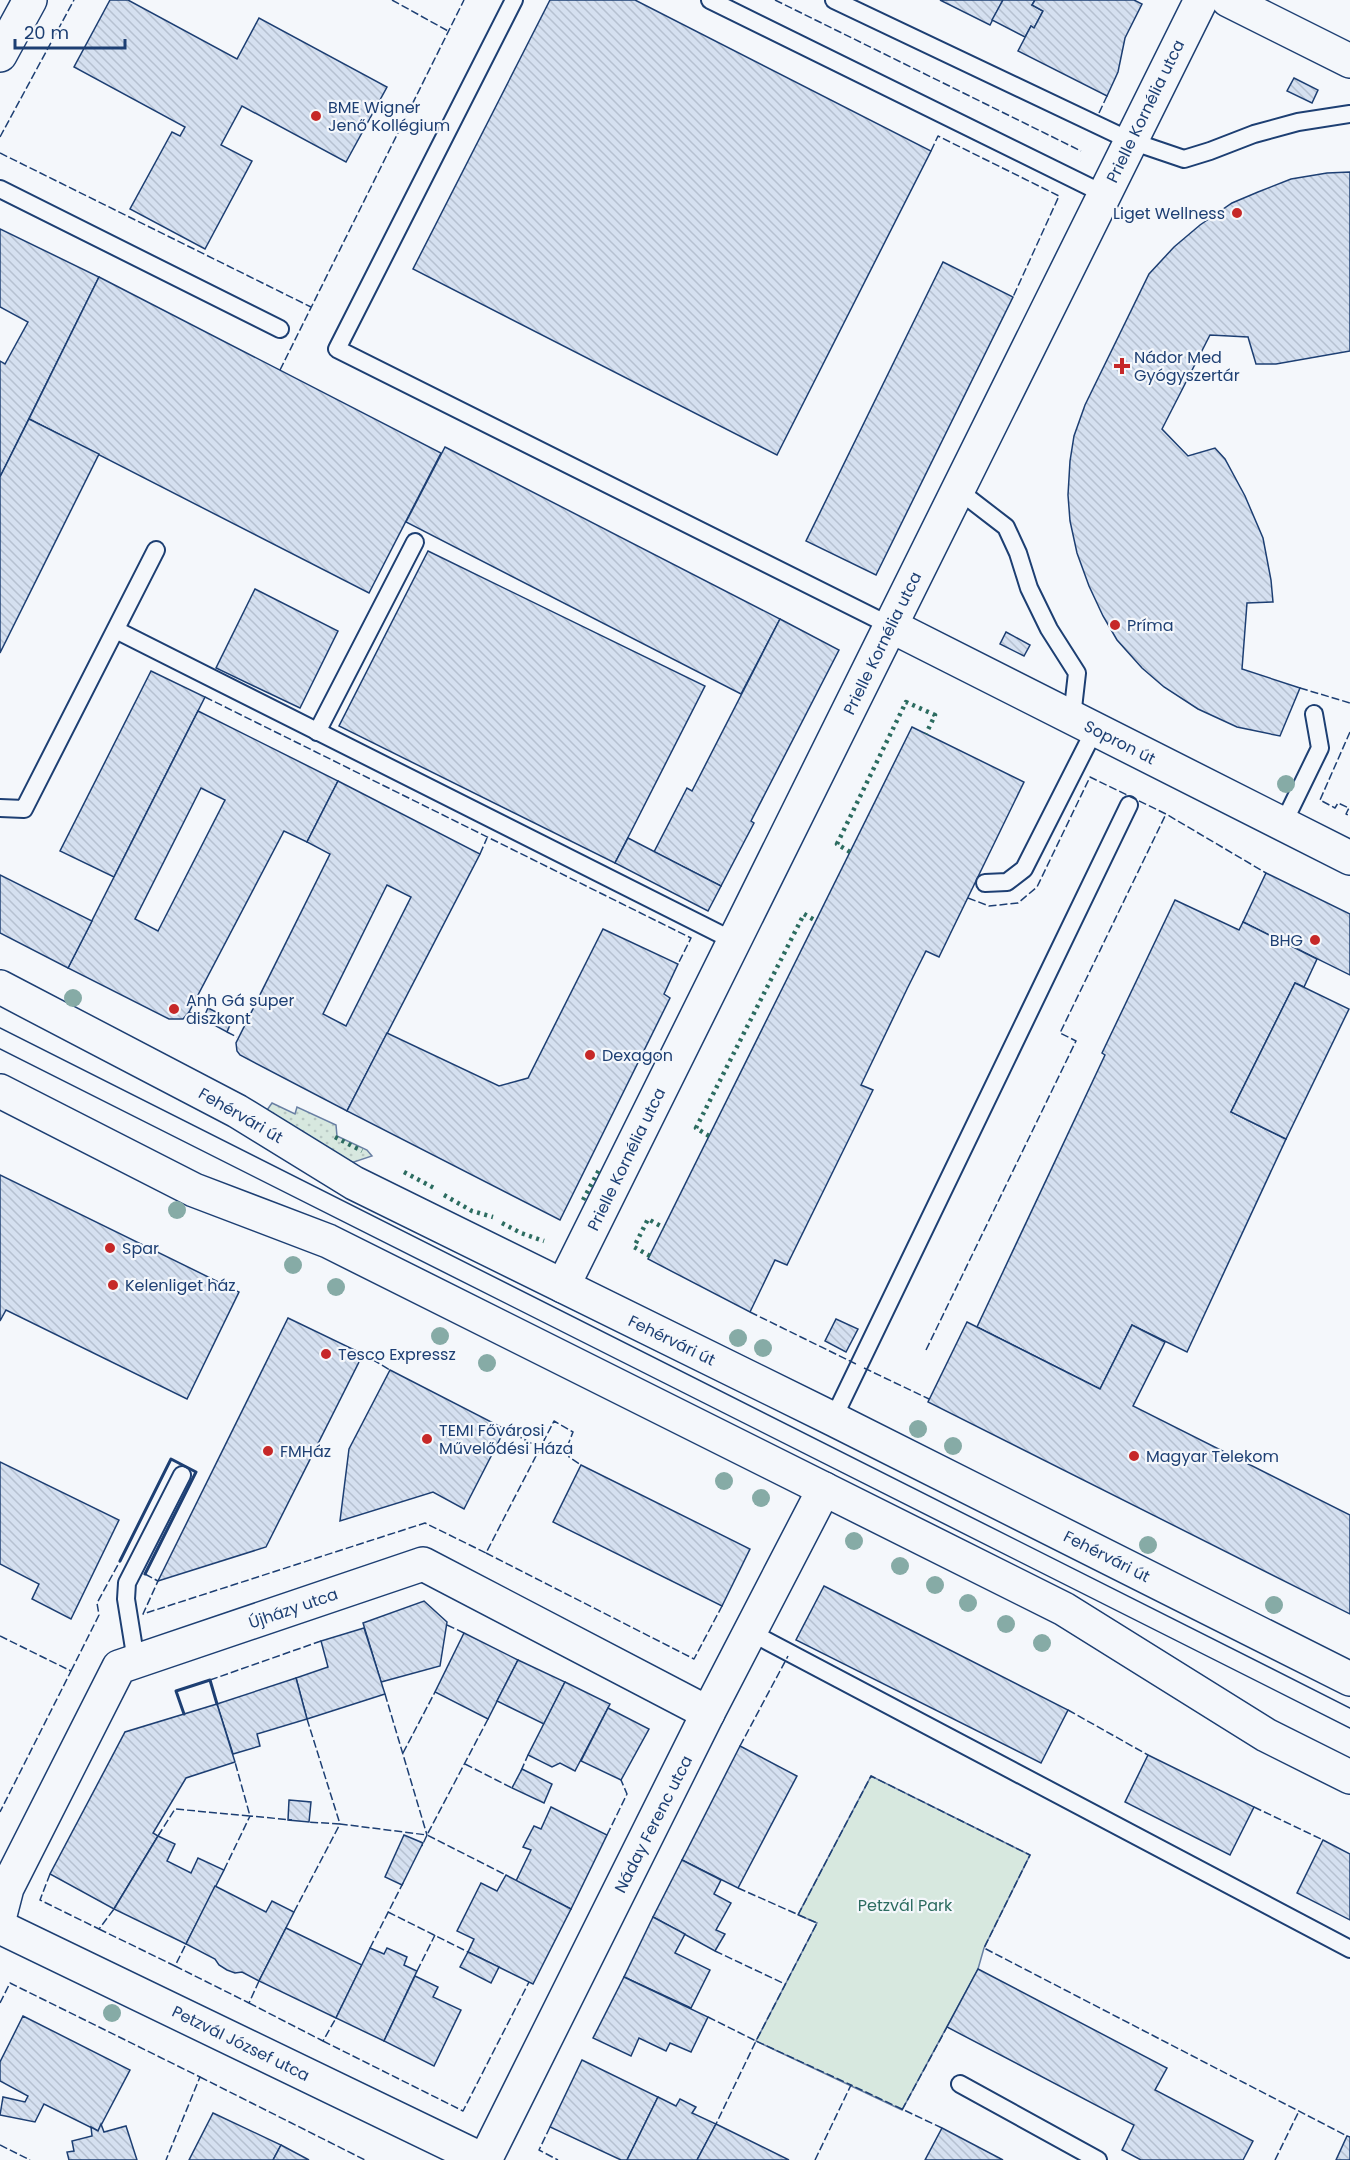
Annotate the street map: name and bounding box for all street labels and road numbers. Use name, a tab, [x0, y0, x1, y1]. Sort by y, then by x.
street label: Prielle Kornélia utca	[1101, 36, 1190, 187]
street label: Prielle Kornélia utca	[838, 568, 927, 719]
street label: Sopron út	[1080, 715, 1160, 770]
street label: Fehérvári út	[194, 1082, 287, 1149]
street label: Prielle Kornélia utca	[582, 1084, 671, 1235]
street label: Fehérvári út	[624, 1309, 719, 1371]
street label: Fehérvári út	[1060, 1525, 1154, 1588]
street label: Újházy utca	[245, 1582, 341, 1634]
street label: Náday Ferenc utca	[609, 1751, 698, 1897]
street label: Petzvál József utca	[168, 2000, 314, 2087]

